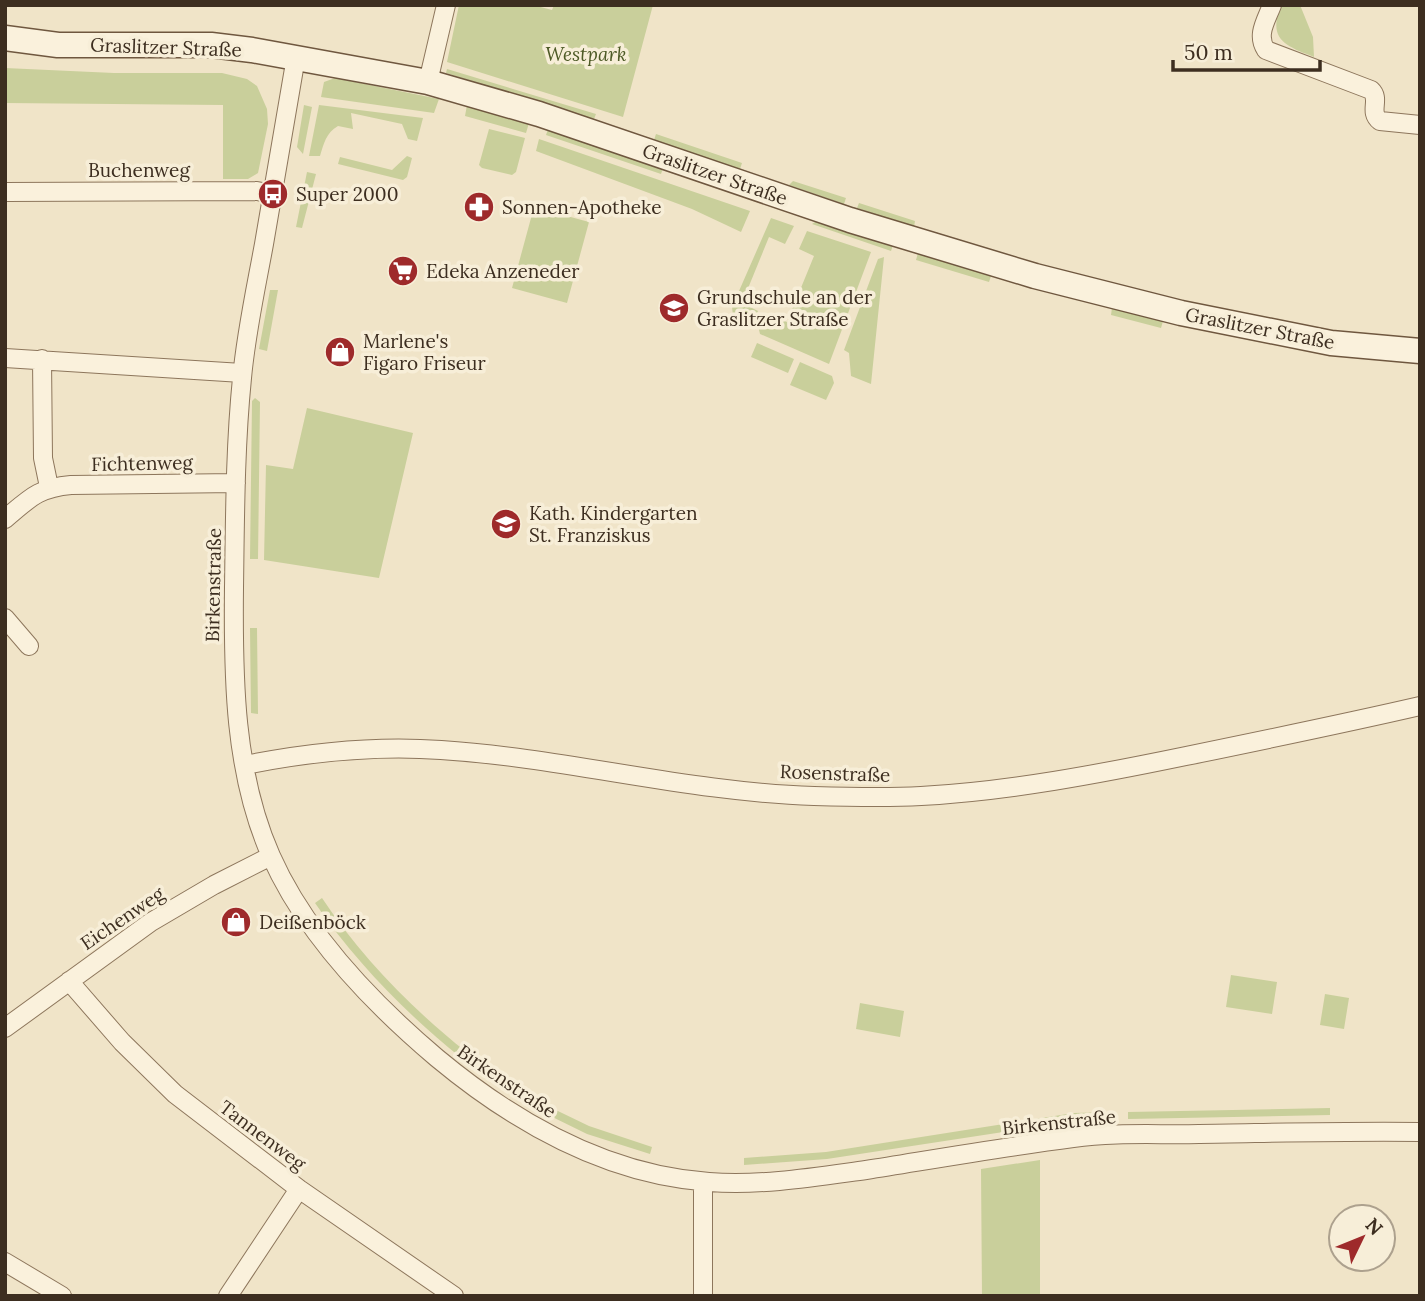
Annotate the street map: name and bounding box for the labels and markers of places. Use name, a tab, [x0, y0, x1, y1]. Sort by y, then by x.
bus stop icon: Super 2000	[256, 177, 290, 211]
place label: Super 2000	[296, 182, 398, 206]
pharmacy icon: Sonnen-Apotheke	[462, 190, 496, 224]
place label: Sonnen-Apotheke	[502, 195, 661, 219]
supermarket icon: Edeka Anzeneder	[386, 254, 420, 288]
place label: Edeka Anzeneder	[426, 259, 580, 283]
place label: Grundschule an der Graslitzer Straße	[697, 285, 873, 331]
school or university icon: Grundschule an der Graslitzer Straße	[657, 291, 691, 325]
place label: Marlene's Figaro Friseur	[363, 329, 486, 375]
shop icon: Marlene's Figaro Friseur	[323, 335, 357, 369]
place label: Kath. Kindergarten St. Franziskus	[529, 501, 698, 547]
school or university icon: Kath. Kindergarten St. Franziskus	[489, 507, 523, 541]
shop icon: Deißenböck	[219, 905, 253, 939]
place label: Deißenböck	[259, 910, 367, 934]

